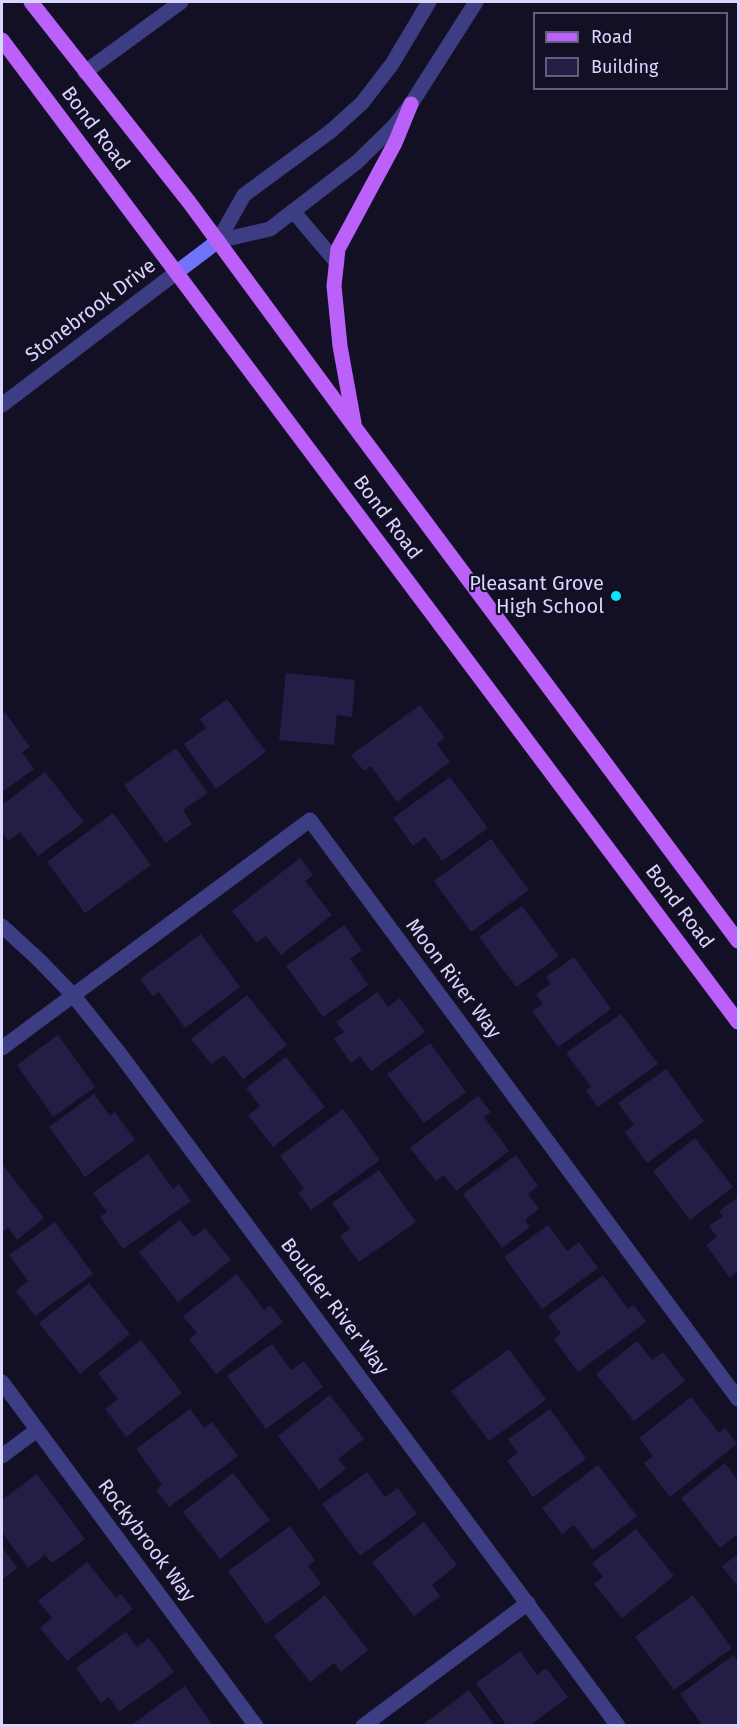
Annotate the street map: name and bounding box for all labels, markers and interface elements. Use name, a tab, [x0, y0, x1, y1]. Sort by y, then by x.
legend	[533, 12, 728, 90]
text: Road	[591, 26, 633, 48]
text: Building	[591, 56, 658, 78]
street label: Bond Road	[56, 82, 134, 176]
street label: Stonebrook Drive	[21, 254, 161, 368]
street label: Bond Road	[348, 471, 426, 565]
place label: Pleasant Grove High School	[469, 572, 604, 619]
marker: Pleasant Grove High School	[609, 589, 623, 603]
street label: Bond Road	[640, 860, 718, 954]
street label: Moon River Way	[400, 914, 506, 1044]
street label: Boulder River Way	[275, 1234, 393, 1380]
street label: Rockybrook Way	[92, 1475, 200, 1607]

